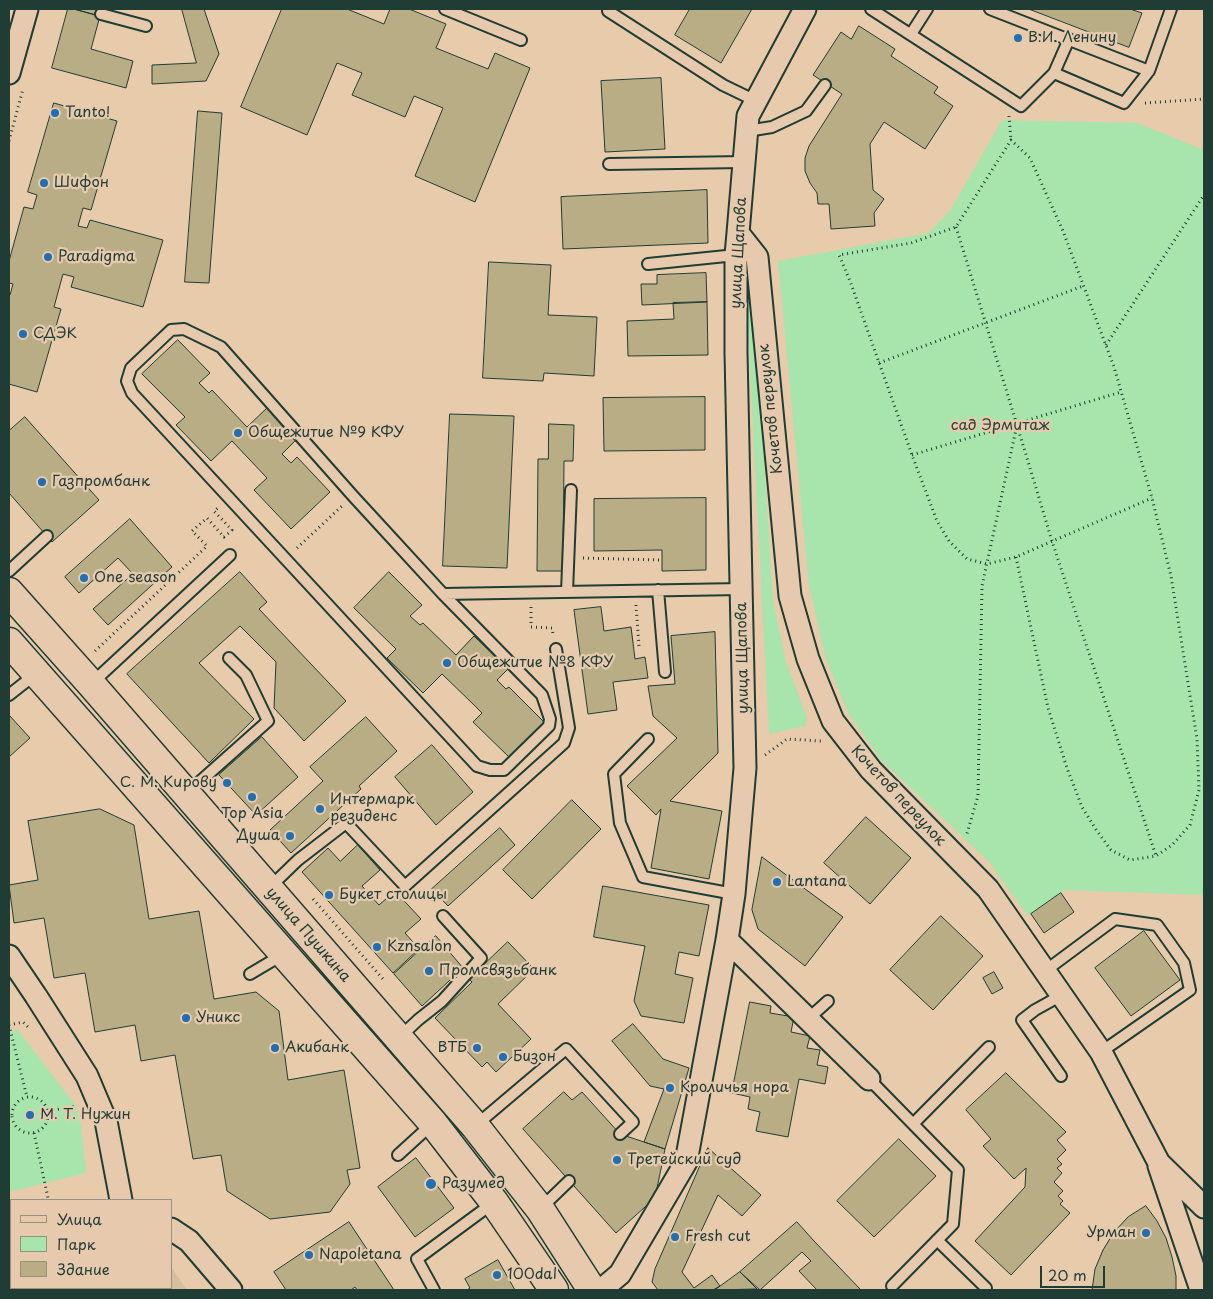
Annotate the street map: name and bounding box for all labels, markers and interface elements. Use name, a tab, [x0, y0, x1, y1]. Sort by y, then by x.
place label: В.И. Ленину	[1028, 29, 1116, 47]
marker: В.И. Ленину	[1012, 32, 1024, 44]
place label: Tanto!	[65, 104, 110, 122]
marker: Tanto!	[49, 107, 61, 119]
place label: Шифон	[54, 174, 109, 192]
marker: Шифон	[38, 177, 50, 189]
street label: улица Щапова	[727, 197, 751, 309]
place label: Paradigma	[58, 248, 135, 266]
marker: Paradigma	[42, 251, 54, 263]
place label: СДЭК	[33, 325, 77, 343]
marker: СДЭК	[17, 328, 29, 340]
street label: Кочетов переулок	[755, 343, 787, 475]
park label: сад Эрмитаж	[951, 417, 1049, 435]
place label: Общежитие №9 КФУ	[248, 424, 404, 442]
marker: Общежитие №9 КФУ	[232, 427, 244, 439]
place label: Газпромбанк	[52, 473, 150, 491]
marker: Газпромбанк	[36, 476, 48, 488]
place label: One season	[94, 569, 177, 587]
marker: One season	[78, 572, 90, 584]
street label: улица Щапова	[733, 602, 753, 714]
place label: Общежитие №8 КФУ	[457, 654, 613, 672]
marker: Общежитие №8 КФУ	[441, 657, 453, 669]
street label: Кочетов переулок	[847, 742, 949, 850]
place label: С. М. Кирову	[120, 774, 217, 792]
marker: С. М. Кирову	[221, 777, 233, 789]
marker: Top Asia	[246, 791, 258, 803]
place label: Интермарк резиденс	[330, 791, 414, 826]
marker: Интермарк резиденс	[314, 803, 326, 815]
place label: Top Asia	[221, 805, 283, 823]
place label: Душа	[237, 827, 280, 845]
marker: Душа	[284, 830, 296, 842]
place label: Lantana	[787, 873, 847, 891]
marker: Lantana	[771, 876, 783, 888]
street label: улица Пушкина	[262, 884, 354, 986]
place label: Букет столицы	[339, 886, 447, 904]
marker: Букет столицы	[323, 889, 335, 901]
place label: Kznsalon	[387, 938, 452, 956]
marker: Kznsalon	[371, 941, 383, 953]
place label: Промсвязьбанк	[439, 962, 557, 980]
marker: Промсвязьбанк	[423, 965, 435, 977]
place label: Уникс	[196, 1009, 240, 1027]
marker: Уникс	[180, 1012, 192, 1024]
place label: Акибанк	[285, 1039, 349, 1057]
place label: ВТБ	[438, 1039, 467, 1057]
marker: Акибанк	[269, 1042, 281, 1054]
marker: ВТБ	[471, 1042, 483, 1054]
place label: Бизон	[513, 1048, 556, 1066]
marker: Бизон	[497, 1051, 509, 1063]
place label: Кроличья нора	[680, 1079, 789, 1097]
marker: Кроличья нора	[664, 1082, 676, 1094]
place label: М. Т. Нужин	[40, 1106, 131, 1124]
marker: М. Т. Нужин	[24, 1109, 36, 1121]
place label: Третейский суд	[627, 1151, 741, 1169]
marker: Третейский суд	[611, 1154, 623, 1166]
place label: Разумед	[442, 1175, 505, 1193]
marker: Разумед	[424, 1177, 438, 1191]
legend	[10, 1199, 172, 1289]
text: Улица	[57, 1207, 102, 1230]
place label: Урман	[1087, 1224, 1136, 1242]
marker: Урман	[1140, 1227, 1152, 1239]
place label: Fresh cut	[685, 1228, 751, 1246]
marker: Fresh cut	[669, 1231, 681, 1243]
text: Парк	[57, 1232, 96, 1255]
place label: Napoletana	[319, 1246, 402, 1264]
marker: Napoletana	[303, 1249, 315, 1261]
scale bar	[1043, 1256, 1108, 1288]
text: Здание	[57, 1257, 110, 1280]
text: 20 m	[1048, 1263, 1087, 1286]
place label: 100dal	[507, 1266, 557, 1284]
marker: 100dal	[491, 1269, 503, 1281]

